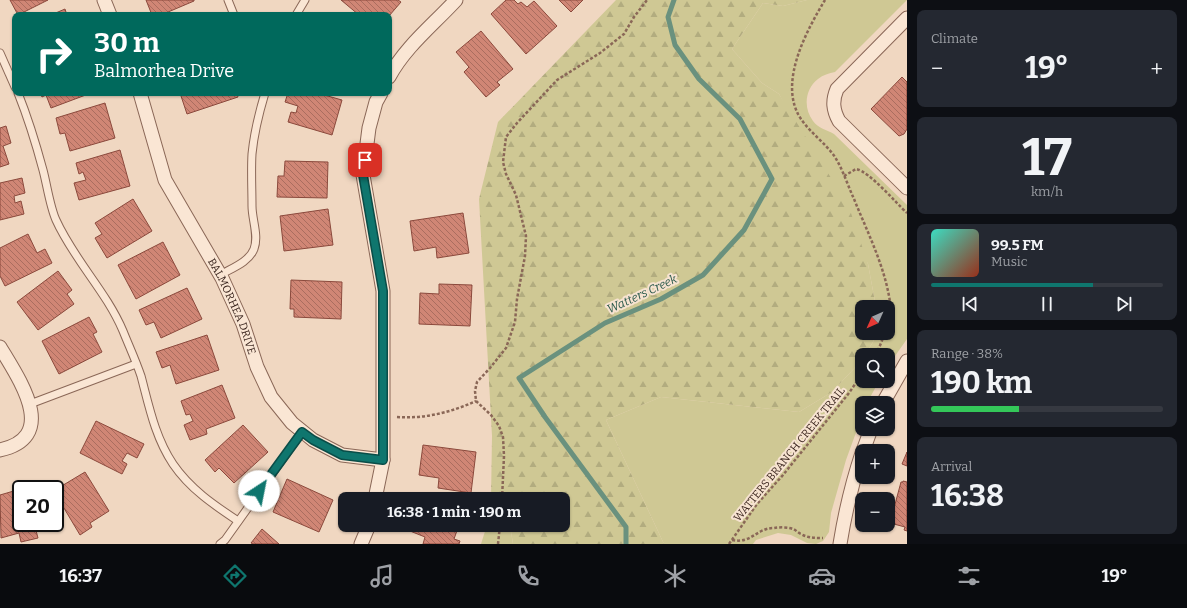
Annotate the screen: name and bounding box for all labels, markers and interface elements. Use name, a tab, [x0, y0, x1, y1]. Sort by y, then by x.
text: 30 m	[94, 26, 160, 59]
icon: right	[28, 28, 80, 80]
text: Climate	[931, 31, 978, 46]
text: 19°	[1025, 50, 1069, 86]
text: −	[931, 55, 943, 82]
text: +	[1150, 55, 1163, 82]
text: Balmorhea Drive	[94, 60, 234, 82]
text: 17	[1022, 126, 1072, 189]
pin	[348, 143, 382, 177]
icon: arrive	[354, 149, 376, 171]
text: km/h	[1031, 184, 1063, 199]
text: 99.5 FM	[991, 236, 1044, 254]
text: Music	[991, 254, 1027, 269]
street label: BALMORHEA DRIVE	[205, 256, 259, 356]
water label: Watters Creek	[605, 271, 680, 316]
icon: previous	[959, 293, 981, 315]
icon: pause	[1036, 293, 1058, 315]
icon: next	[1113, 293, 1135, 315]
north arrow	[855, 300, 895, 340]
map controls	[855, 300, 895, 532]
text: Range · 38%	[931, 346, 1003, 361]
button: search	[855, 348, 895, 388]
text: 190 km	[931, 365, 1032, 401]
street label: WATTERS BRANCH CREEK TRAIL	[731, 384, 848, 524]
button: layers	[855, 396, 895, 436]
button: +	[855, 444, 895, 484]
text: Arrival	[931, 459, 972, 474]
position arrow	[238, 470, 280, 512]
text: 16:38	[931, 478, 1004, 514]
speed limit sign: 20	[12, 480, 64, 532]
button: −	[855, 492, 895, 532]
text: 16:38 · 1 min · 190 m	[387, 503, 521, 521]
icon: directions	[221, 562, 249, 590]
icon: music	[368, 562, 396, 590]
icon: phone	[514, 562, 542, 590]
icon: climate	[661, 562, 689, 590]
icon: car	[808, 562, 836, 590]
icon: filters	[955, 562, 983, 590]
text: 16:37	[59, 565, 102, 587]
text: 19°	[1101, 565, 1128, 587]

